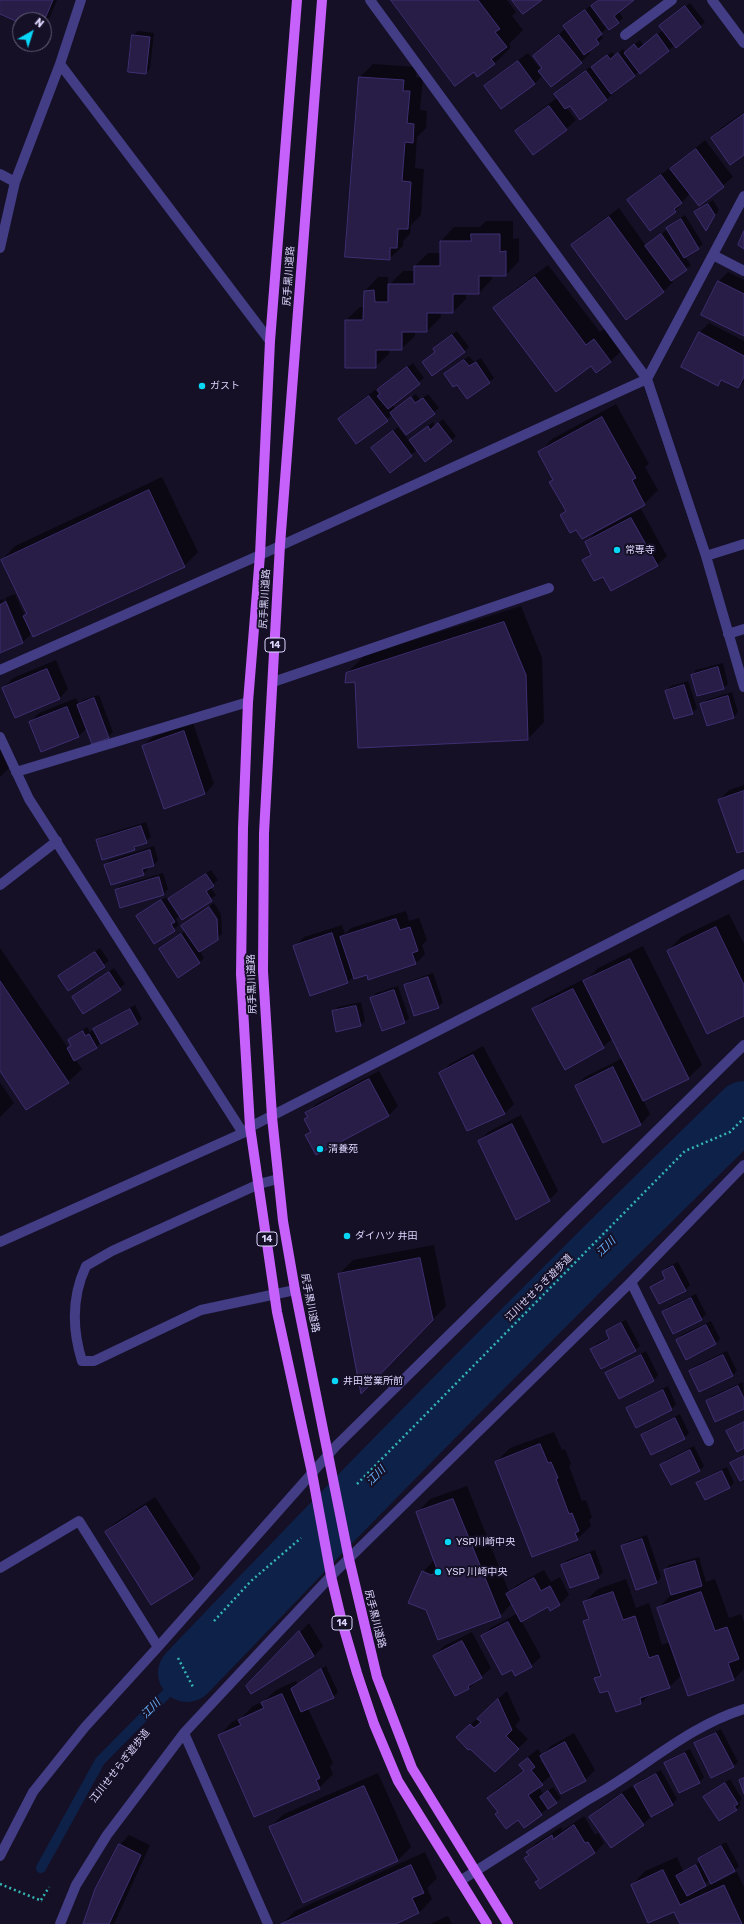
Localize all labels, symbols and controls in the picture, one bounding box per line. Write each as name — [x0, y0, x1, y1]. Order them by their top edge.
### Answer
north arrow — [12, 12, 52, 52]
text: N — [32, 16, 46, 31]
street label: 尻手黒川道路 — [281, 246, 297, 306]
place label: ガスト — [210, 380, 240, 392]
marker: ガスト — [197, 381, 207, 391]
place label: 常専寺 — [625, 544, 655, 556]
marker: 常専寺 — [612, 545, 622, 555]
street label: 尻手黒川道路 — [257, 569, 273, 629]
road number: 14 — [265, 638, 285, 652]
street label: 尻手黒川道路 — [245, 954, 259, 1014]
place label: 清養苑 — [328, 1143, 358, 1155]
marker: 清養苑 — [315, 1144, 325, 1154]
place label: ダイハツ 井田 — [355, 1230, 417, 1242]
marker: ダイハツ 井田 — [342, 1231, 352, 1241]
road number: 14 — [257, 1232, 277, 1246]
water label: 江川 — [594, 1235, 618, 1259]
street label: 江川せせらぎ遊歩道 — [503, 1252, 575, 1324]
street label: 尻手黒川道路 — [298, 1272, 322, 1334]
place label: 井田営業所前 — [343, 1375, 403, 1387]
marker: 井田営業所前 — [330, 1376, 340, 1386]
water label: 江川 — [364, 1464, 388, 1488]
place label: YSP川崎中央 — [456, 1536, 515, 1548]
marker: YSP川崎中央 — [443, 1537, 453, 1547]
place label: YSP 川崎中央 — [446, 1566, 507, 1578]
marker: YSP 川崎中央 — [433, 1567, 443, 1577]
street label: 尻手黒川道路 — [362, 1588, 388, 1650]
road number: 14 — [332, 1616, 352, 1630]
water label: 江川 — [139, 1697, 163, 1721]
street label: 江川せせらぎ遊歩道 — [88, 1727, 152, 1805]

